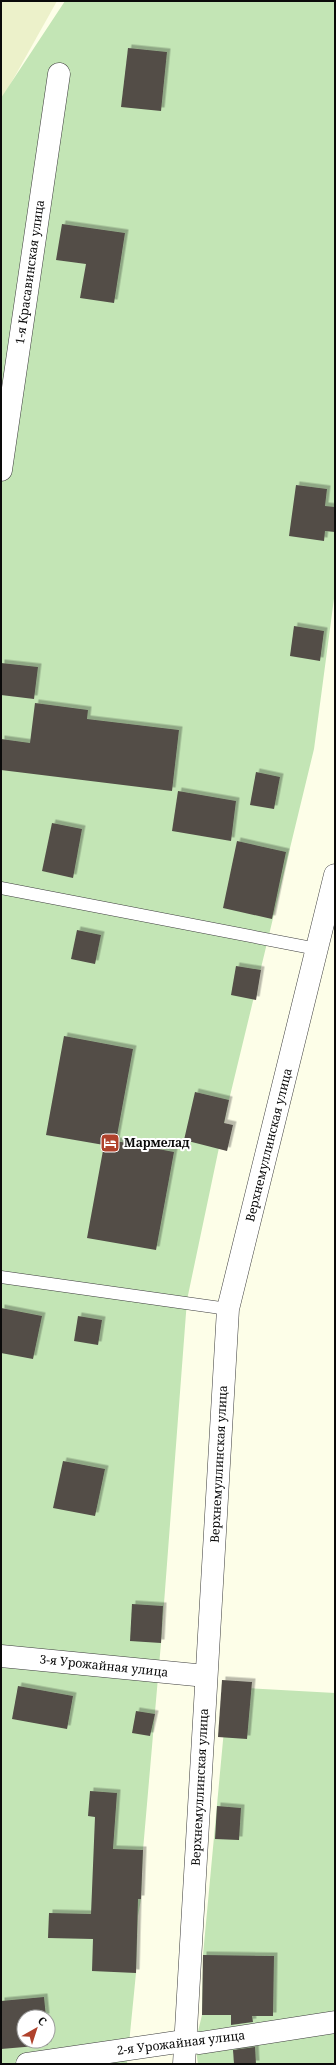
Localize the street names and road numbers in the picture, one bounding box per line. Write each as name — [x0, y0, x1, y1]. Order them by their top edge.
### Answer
street label: 1-я Красавинская улица — [11, 198, 48, 345]
street label: Верхнемуллинская улица — [241, 1066, 296, 1223]
street label: Верхнемуллинская улица — [206, 1385, 231, 1543]
street label: 3-я Урожайная улица — [39, 1650, 169, 1681]
street label: Верхнемуллинская улица — [187, 1708, 212, 1866]
street label: 2-я Урожайная улица — [116, 2026, 246, 2059]

